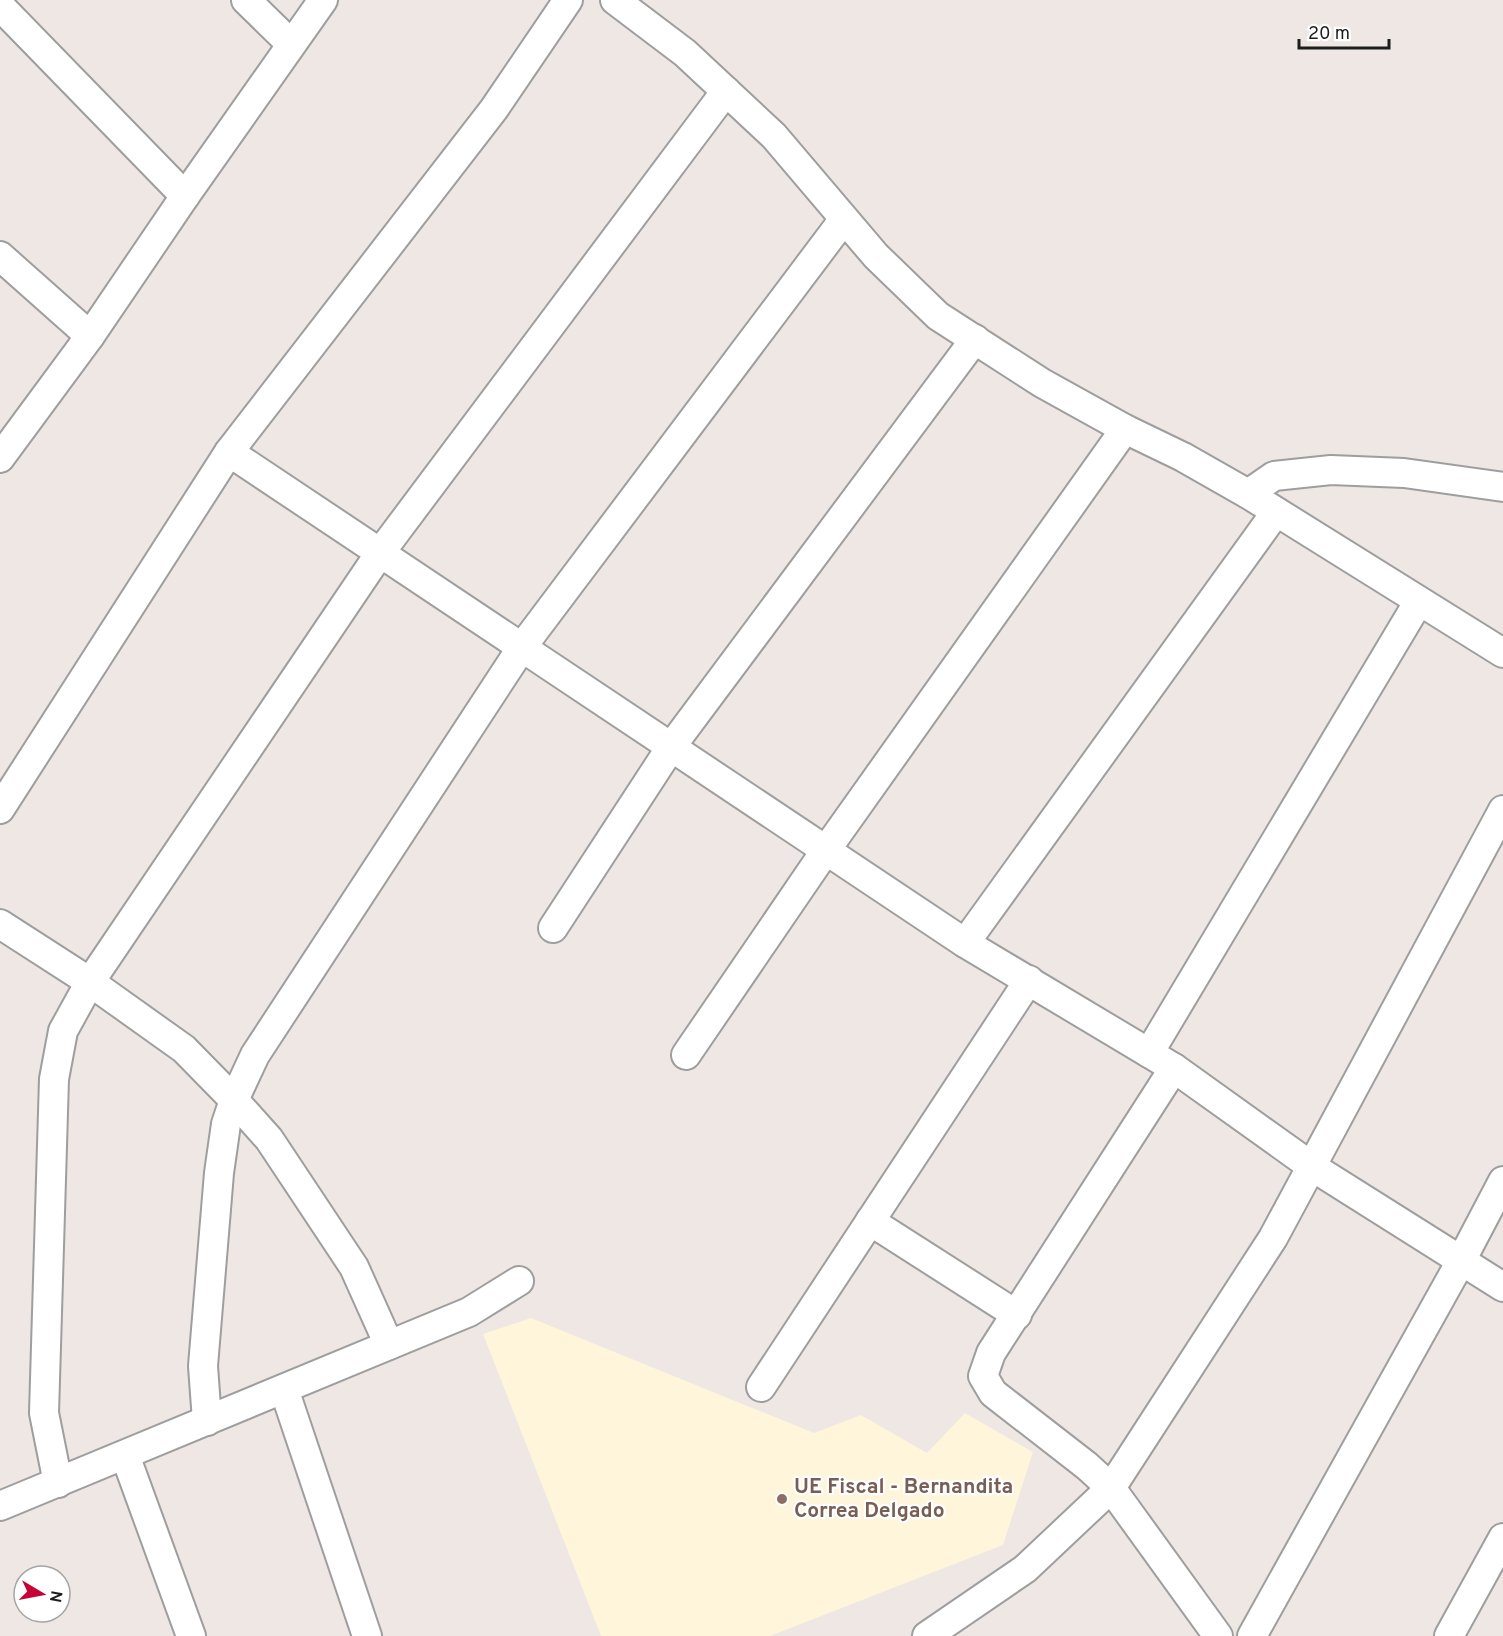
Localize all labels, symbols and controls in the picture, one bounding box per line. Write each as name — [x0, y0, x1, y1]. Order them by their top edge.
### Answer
scale bar — [1299, 12, 1389, 50]
text: 20 m — [1308, 23, 1350, 46]
place label: UE Fiscal - Bernandita Correa Delgado — [794, 1474, 1013, 1525]
marker: UE Fiscal - Bernandita Correa Delgado — [775, 1492, 789, 1506]
north arrow — [12, 1564, 72, 1624]
text: N — [44, 1589, 66, 1604]

